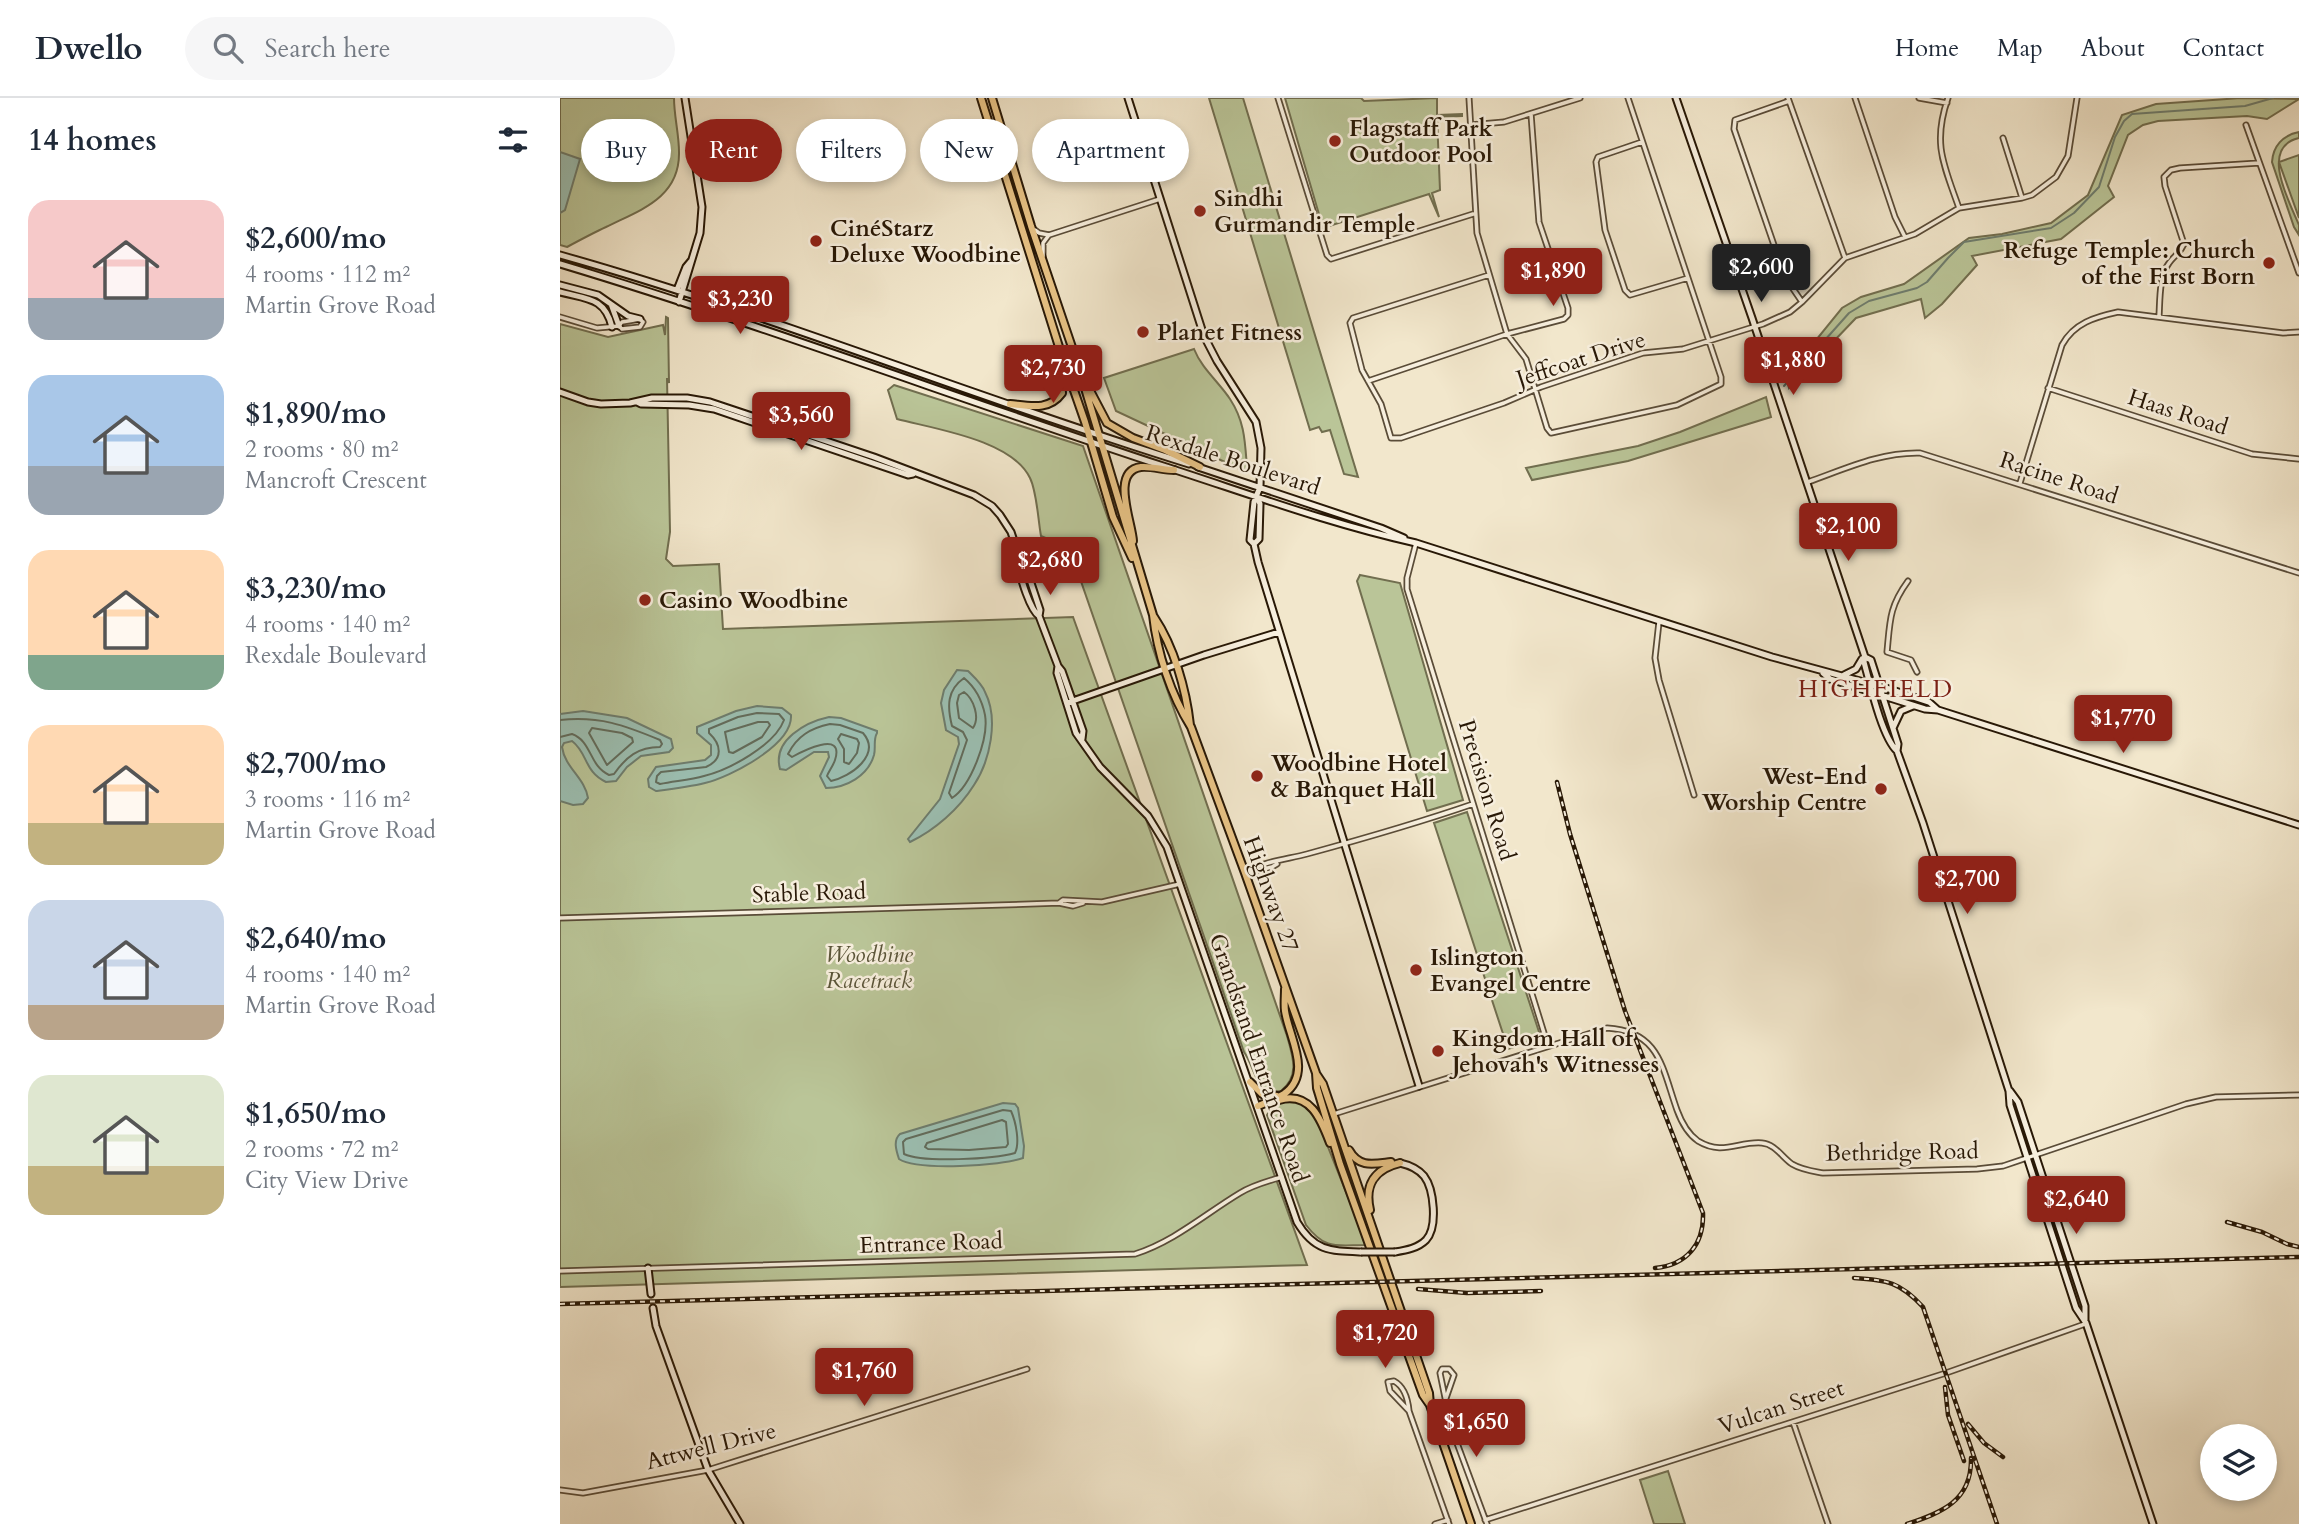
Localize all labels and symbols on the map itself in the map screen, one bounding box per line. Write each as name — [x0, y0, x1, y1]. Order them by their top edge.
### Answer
place label: Flagstaff Park Outdoor Pool — [1349, 113, 1494, 170]
marker: Flagstaff Park Outdoor Pool — [1327, 133, 1343, 149]
place label: Sindhi Gurmandir Temple — [1214, 183, 1416, 240]
marker: Sindhi Gurmandir Temple — [1192, 203, 1208, 219]
place label: CinéStarz Deluxe Woodbine — [830, 213, 1021, 270]
marker: CinéStarz Deluxe Woodbine — [808, 233, 824, 249]
place label: Refuge Temple: Church of the First Born — [2004, 235, 2255, 292]
pin: $2,600 — [1704, 244, 1818, 304]
pin: $1,890 — [1496, 248, 1610, 308]
marker: Refuge Temple: Church of the First Born — [2261, 255, 2277, 271]
pin: $3,230 — [683, 276, 797, 336]
place label: Planet Fitness — [1157, 317, 1302, 348]
marker: Planet Fitness — [1135, 324, 1151, 340]
street label: Jeffcoat Drive — [1510, 324, 1649, 395]
pin: $1,880 — [1736, 338, 1850, 397]
pin: $2,730 — [996, 345, 1110, 405]
street label: Haas Road — [2124, 381, 2233, 443]
pin: $3,560 — [744, 392, 858, 452]
street label: Rexdale Boulevard — [1142, 417, 1325, 503]
street label: Racine Road — [1996, 444, 2123, 512]
pin: $2,100 — [1791, 504, 1905, 563]
pin: $2,680 — [993, 538, 1107, 597]
place label: Casino Woodbine — [659, 585, 848, 616]
marker: Casino Woodbine — [637, 592, 653, 608]
district label: HIGHFIELD — [1798, 673, 1954, 706]
pin: $1,770 — [2066, 696, 2180, 755]
street label: Precision Road — [1451, 716, 1523, 865]
place label: Woodbine Hotel & Banquet Hall — [1270, 748, 1447, 805]
place label: West-End Worship Centre — [1701, 761, 1867, 818]
marker: Woodbine Hotel & Banquet Hall — [1249, 768, 1265, 784]
marker: West-End Worship Centre — [1873, 781, 1889, 797]
street label: Highway 27 — [1236, 832, 1306, 956]
pin: $2,700 — [1910, 856, 2024, 916]
street label: Stable Road — [751, 875, 867, 910]
street label: Grandstand Entrance Road — [1202, 929, 1317, 1188]
park label: Woodbine Racetrack — [825, 939, 913, 996]
place label: Islington Evangel Centre — [1430, 942, 1591, 999]
marker: Islington Evangel Centre — [1408, 962, 1424, 978]
place label: Kingdom Hall of Jehovah's Witnesses — [1449, 1023, 1659, 1080]
marker: Kingdom Hall of Jehovah's Witnesses — [1430, 1043, 1446, 1059]
street label: Bethridge Road — [1825, 1135, 1980, 1169]
pin: $2,640 — [2019, 1176, 2133, 1236]
street label: Entrance Road — [859, 1225, 1004, 1261]
pin: $1,720 — [1328, 1310, 1442, 1370]
pin: $1,760 — [807, 1348, 921, 1408]
street label: Vulcan Street — [1714, 1372, 1848, 1442]
pin: $1,650 — [1419, 1400, 1533, 1459]
street label: Attwell Drive — [643, 1415, 779, 1477]

